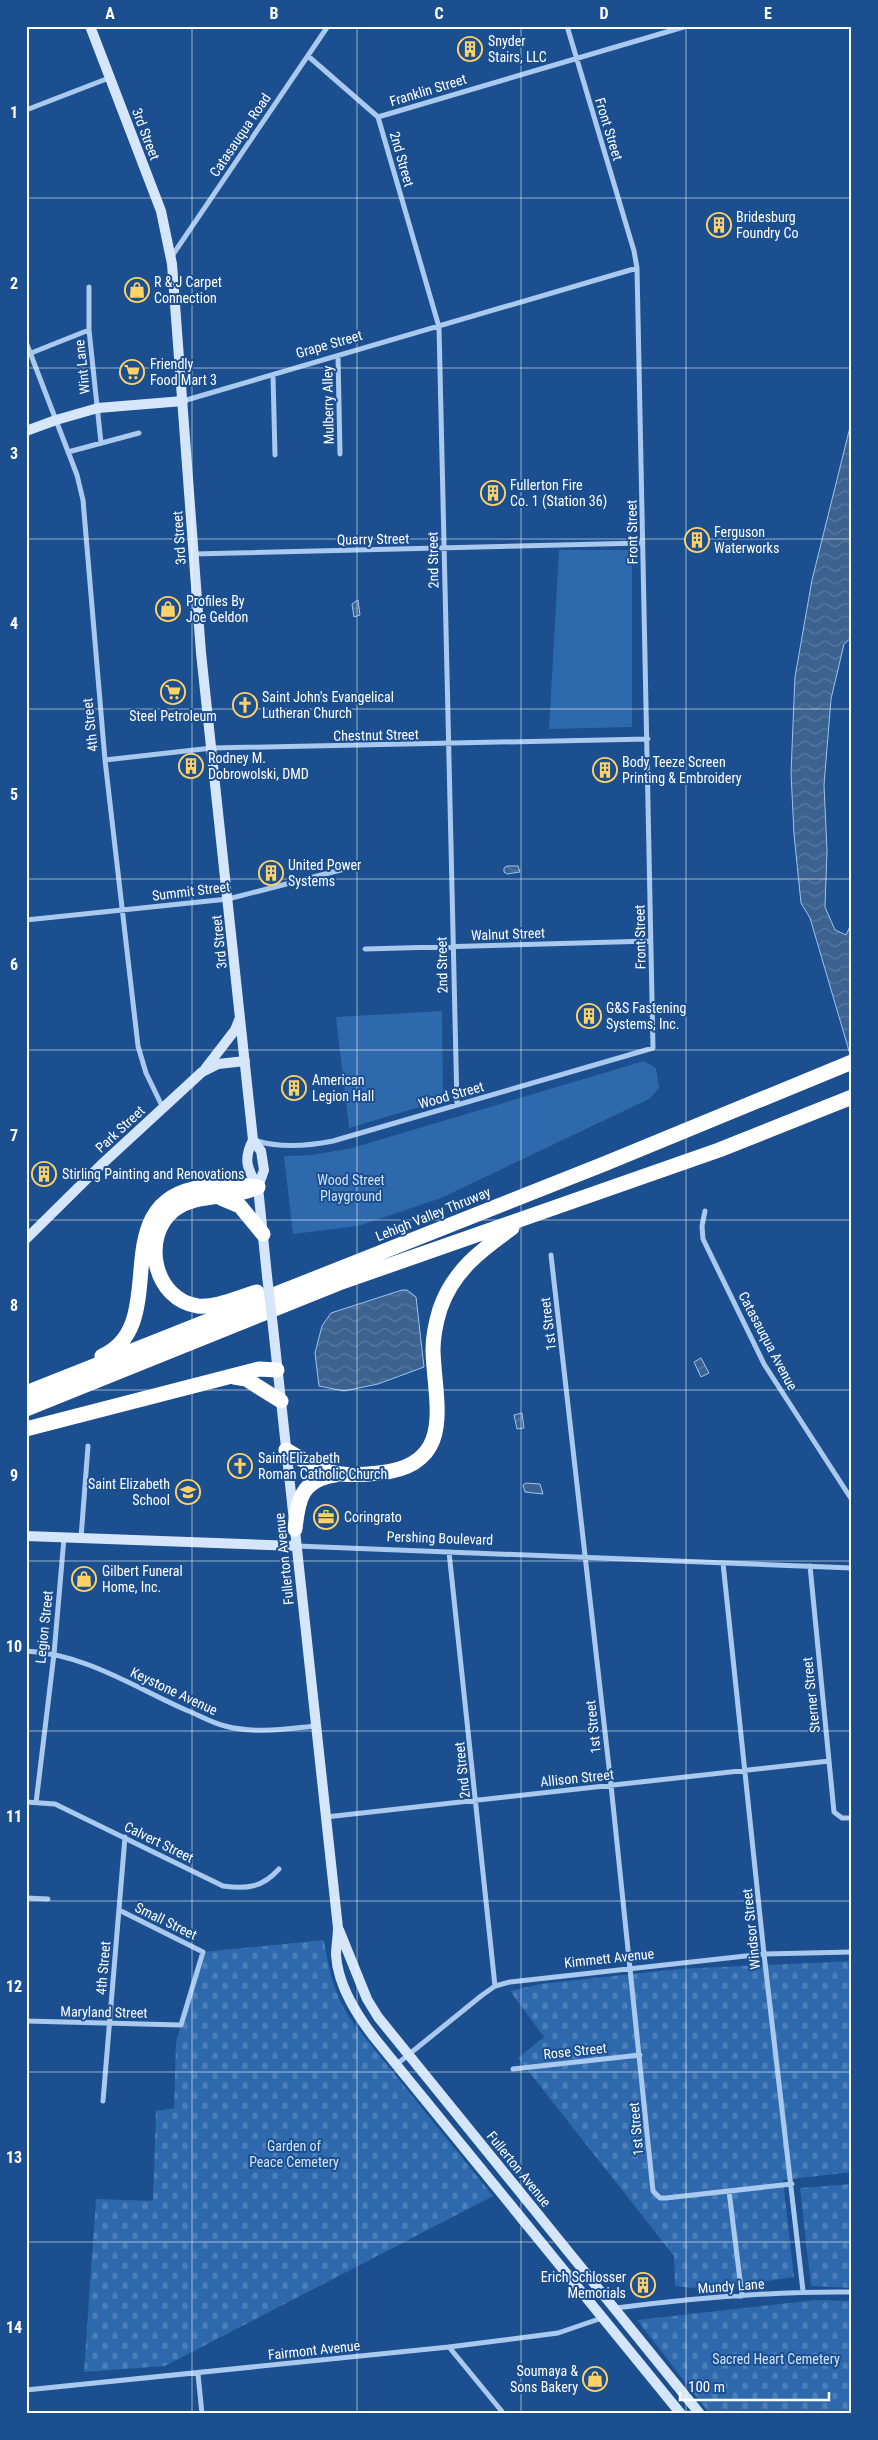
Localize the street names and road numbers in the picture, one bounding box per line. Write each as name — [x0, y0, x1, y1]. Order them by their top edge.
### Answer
street label: Franklin Street — [388, 71, 468, 109]
street label: Catasauqua Road — [206, 90, 274, 180]
street label: Front Street — [592, 96, 626, 162]
street label: 3rd Street — [129, 106, 163, 162]
street label: 2nd Street — [387, 130, 417, 188]
street label: Grape Street — [294, 327, 364, 361]
street label: Wint Lane — [71, 339, 93, 395]
street label: Mulberry Alley — [319, 365, 337, 444]
street label: Front Street — [623, 500, 641, 564]
street label: 3rd Street — [169, 510, 189, 566]
street label: Quarry Street — [337, 530, 409, 548]
street label: 2nd Street — [425, 532, 441, 588]
street label: 4th Street — [79, 697, 101, 753]
street label: Chestnut Street — [333, 726, 419, 744]
street label: Summit Street — [151, 878, 231, 904]
street label: Front Street — [631, 905, 649, 969]
street label: 3rd Street — [208, 914, 230, 970]
street label: Walnut Street — [471, 925, 545, 943]
street label: 2nd Street — [434, 937, 450, 993]
street label: Wood Street — [416, 1078, 486, 1112]
street label: Park Street — [92, 1102, 148, 1156]
street label: Lehigh Valley Thruway — [373, 1184, 493, 1244]
street label: Catasauqua Avenue — [735, 1289, 801, 1393]
street label: 1st Street — [537, 1296, 559, 1352]
street label: Fullerton Avenue — [271, 1512, 297, 1606]
street label: Pershing Boulevard — [386, 1528, 494, 1548]
street label: Legion Street — [32, 1590, 56, 1664]
street label: Sterner Street — [799, 1656, 823, 1734]
street label: Keystone Avenue — [128, 1664, 220, 1718]
street label: 1st Street — [582, 1700, 604, 1754]
street label: 2nd Street — [451, 1741, 473, 1799]
street label: Allison Street — [539, 1766, 615, 1790]
street label: Calvert Street — [122, 1818, 196, 1866]
street label: Windsor Street — [739, 1888, 763, 1970]
street label: Small Street — [132, 1899, 200, 1943]
street label: 4th Street — [93, 1940, 113, 1996]
street label: Kimmett Avenue — [563, 1945, 655, 1971]
street label: Maryland Street — [60, 2003, 148, 2021]
street label: Rose Street — [543, 2040, 607, 2062]
street label: 1st Street — [626, 2102, 646, 2156]
street label: Fullerton Avenue — [484, 2128, 555, 2210]
street label: Mundy Lane — [697, 2276, 765, 2296]
street label: Fairmont Avenue — [267, 2337, 361, 2363]

